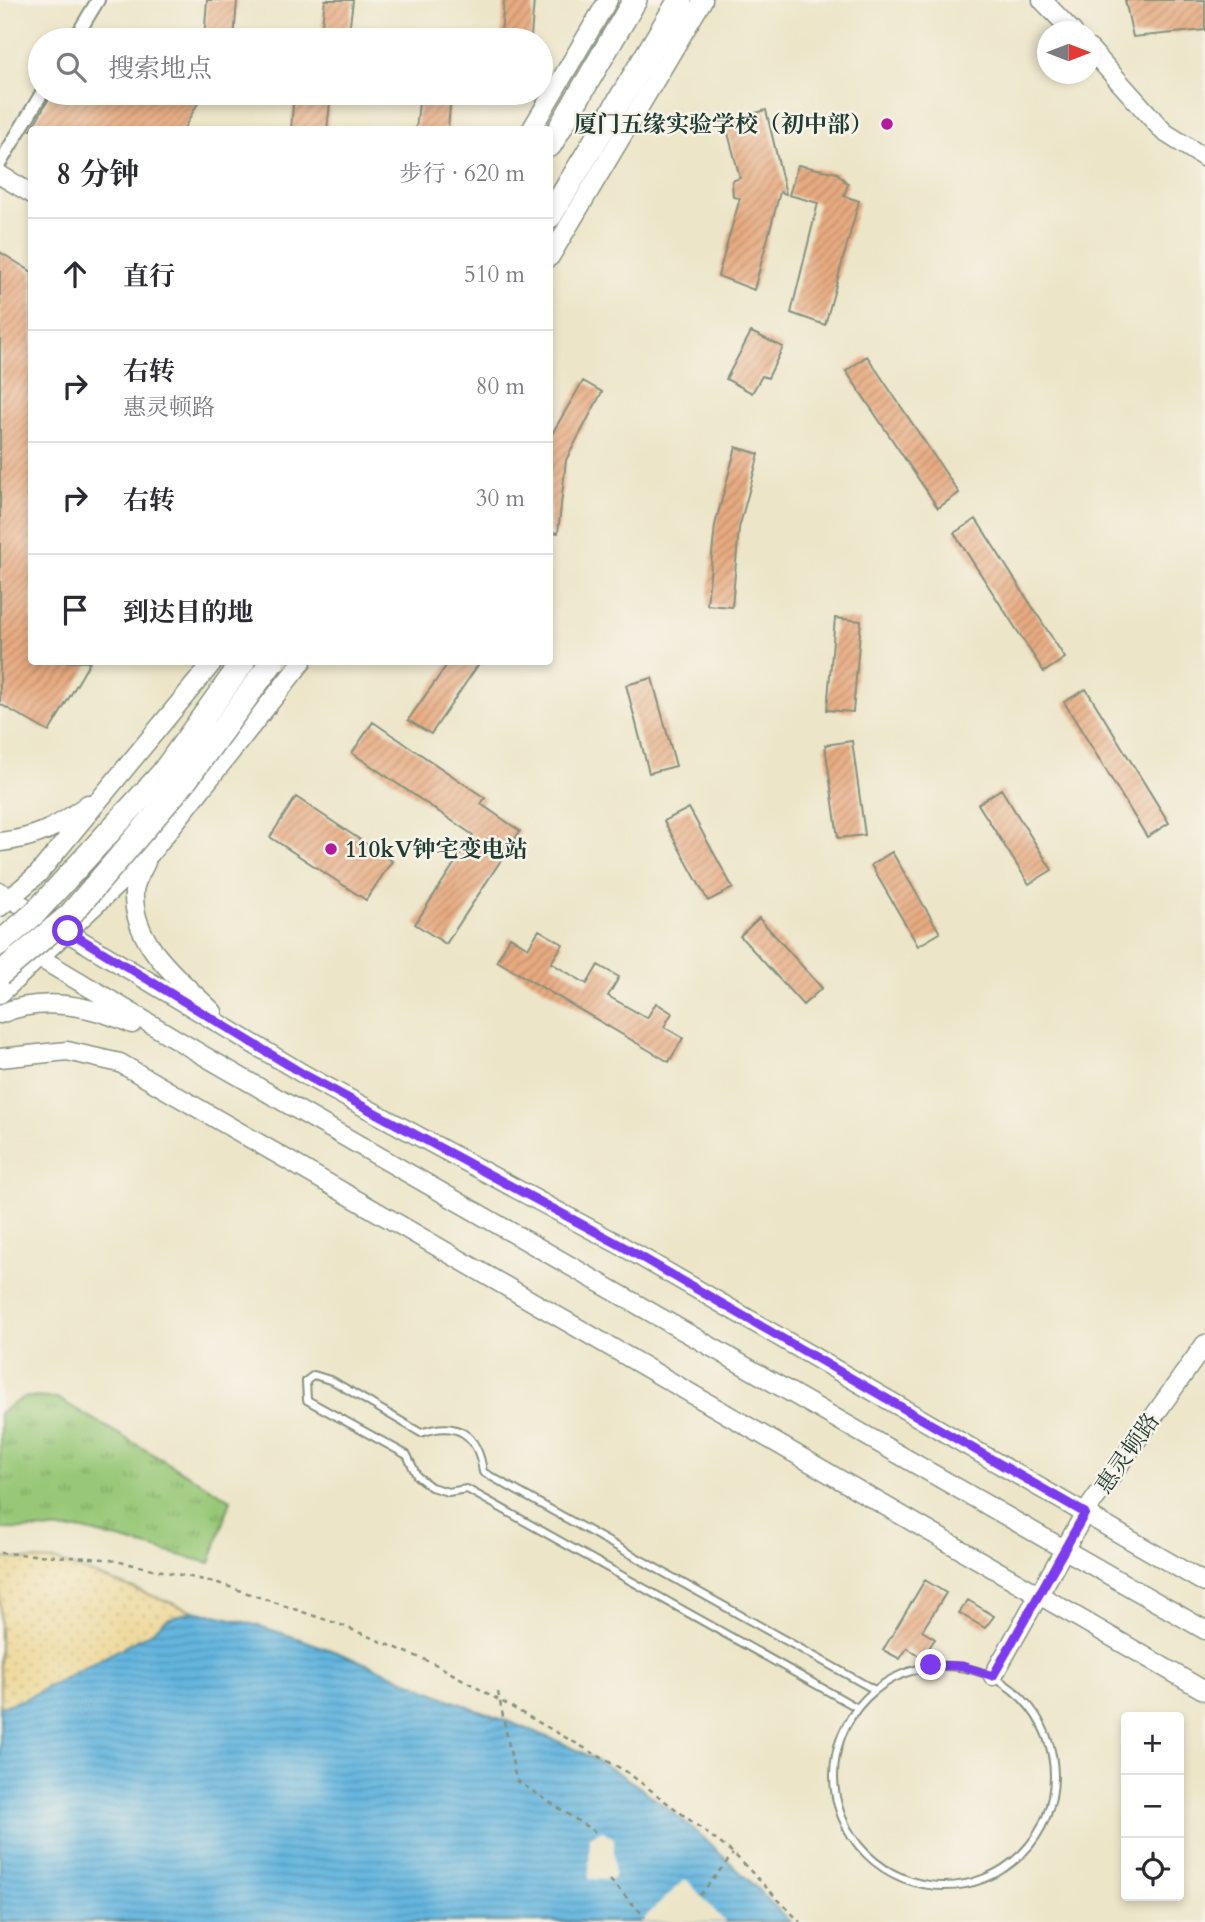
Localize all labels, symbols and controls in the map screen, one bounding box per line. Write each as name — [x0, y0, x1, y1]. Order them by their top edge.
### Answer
north arrow — [1037, 21, 1100, 84]
search box — [28, 28, 553, 105]
icon: search — [52, 48, 90, 86]
text: 搜索地点 — [108, 51, 212, 86]
place label: 厦门五缘实验学校（初中部） — [574, 109, 873, 140]
marker: 厦门五缘实验学校（初中部） — [879, 116, 895, 132]
text: 8 分钟 — [56, 154, 139, 195]
text: 步行 · 620 m — [400, 158, 525, 189]
icon: ahead — [56, 255, 94, 293]
text: 直行 — [123, 259, 175, 294]
text: 510 m — [464, 259, 525, 290]
text: 右转 — [123, 354, 175, 389]
icon: right — [56, 367, 94, 405]
text: 80 m — [476, 371, 525, 402]
text: 惠灵顿路 — [123, 392, 215, 423]
icon: right — [56, 479, 94, 517]
text: 右转 — [123, 483, 175, 518]
text: 30 m — [476, 483, 525, 514]
icon: arrive — [56, 591, 94, 629]
text: 到达目的地 — [123, 595, 253, 630]
place label: 110kV钟宅变电站 — [345, 834, 528, 865]
marker: 110kV钟宅变电站 — [323, 841, 339, 857]
route start — [52, 915, 83, 946]
street label: 惠灵顿路 — [1088, 1407, 1166, 1500]
route end — [915, 1649, 946, 1680]
map controls — [1121, 1712, 1184, 1901]
button: + — [1121, 1712, 1184, 1775]
button: − — [1121, 1775, 1184, 1838]
button: locate — [1121, 1838, 1184, 1901]

